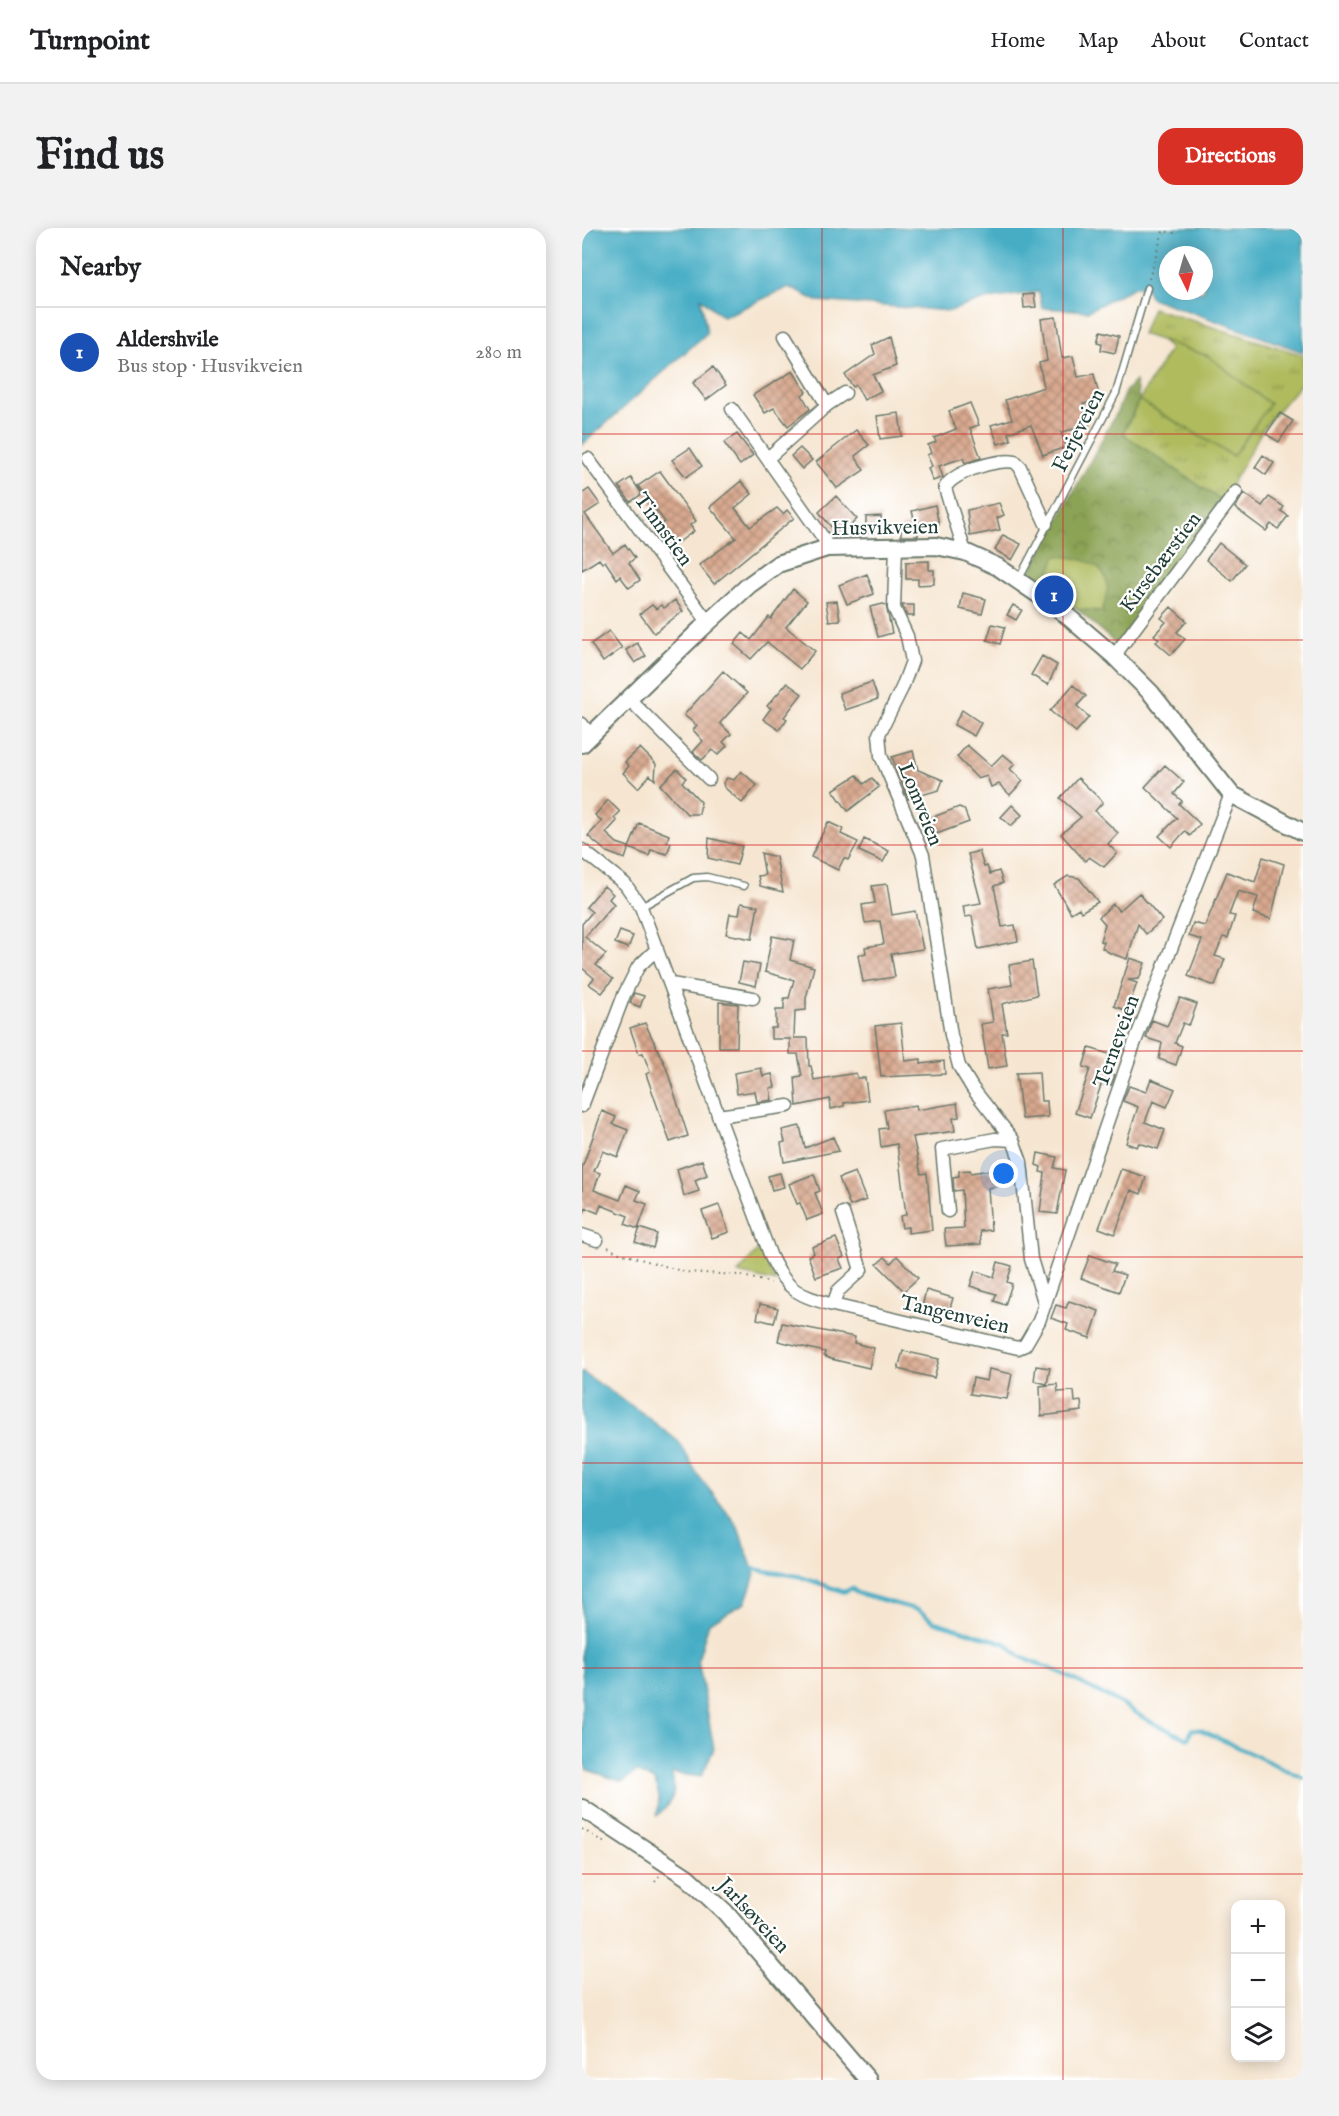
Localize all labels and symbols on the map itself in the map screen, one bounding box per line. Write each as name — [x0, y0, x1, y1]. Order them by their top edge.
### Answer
north arrow — [1159, 246, 1213, 300]
street label: Ferjeveien — [1047, 384, 1112, 477]
street label: Tinnstien — [627, 488, 698, 572]
street label: Kirsebærstien — [1115, 507, 1208, 619]
street label: Husvikveien — [831, 514, 939, 543]
pin: 1 — [1034, 572, 1074, 617]
street label: Lomveien — [891, 759, 949, 850]
street label: Terneveien — [1088, 991, 1147, 1092]
your location — [989, 1159, 1018, 1188]
street label: Tangenveien — [897, 1290, 1012, 1341]
street label: Jarlsøveien — [710, 1871, 795, 1960]

